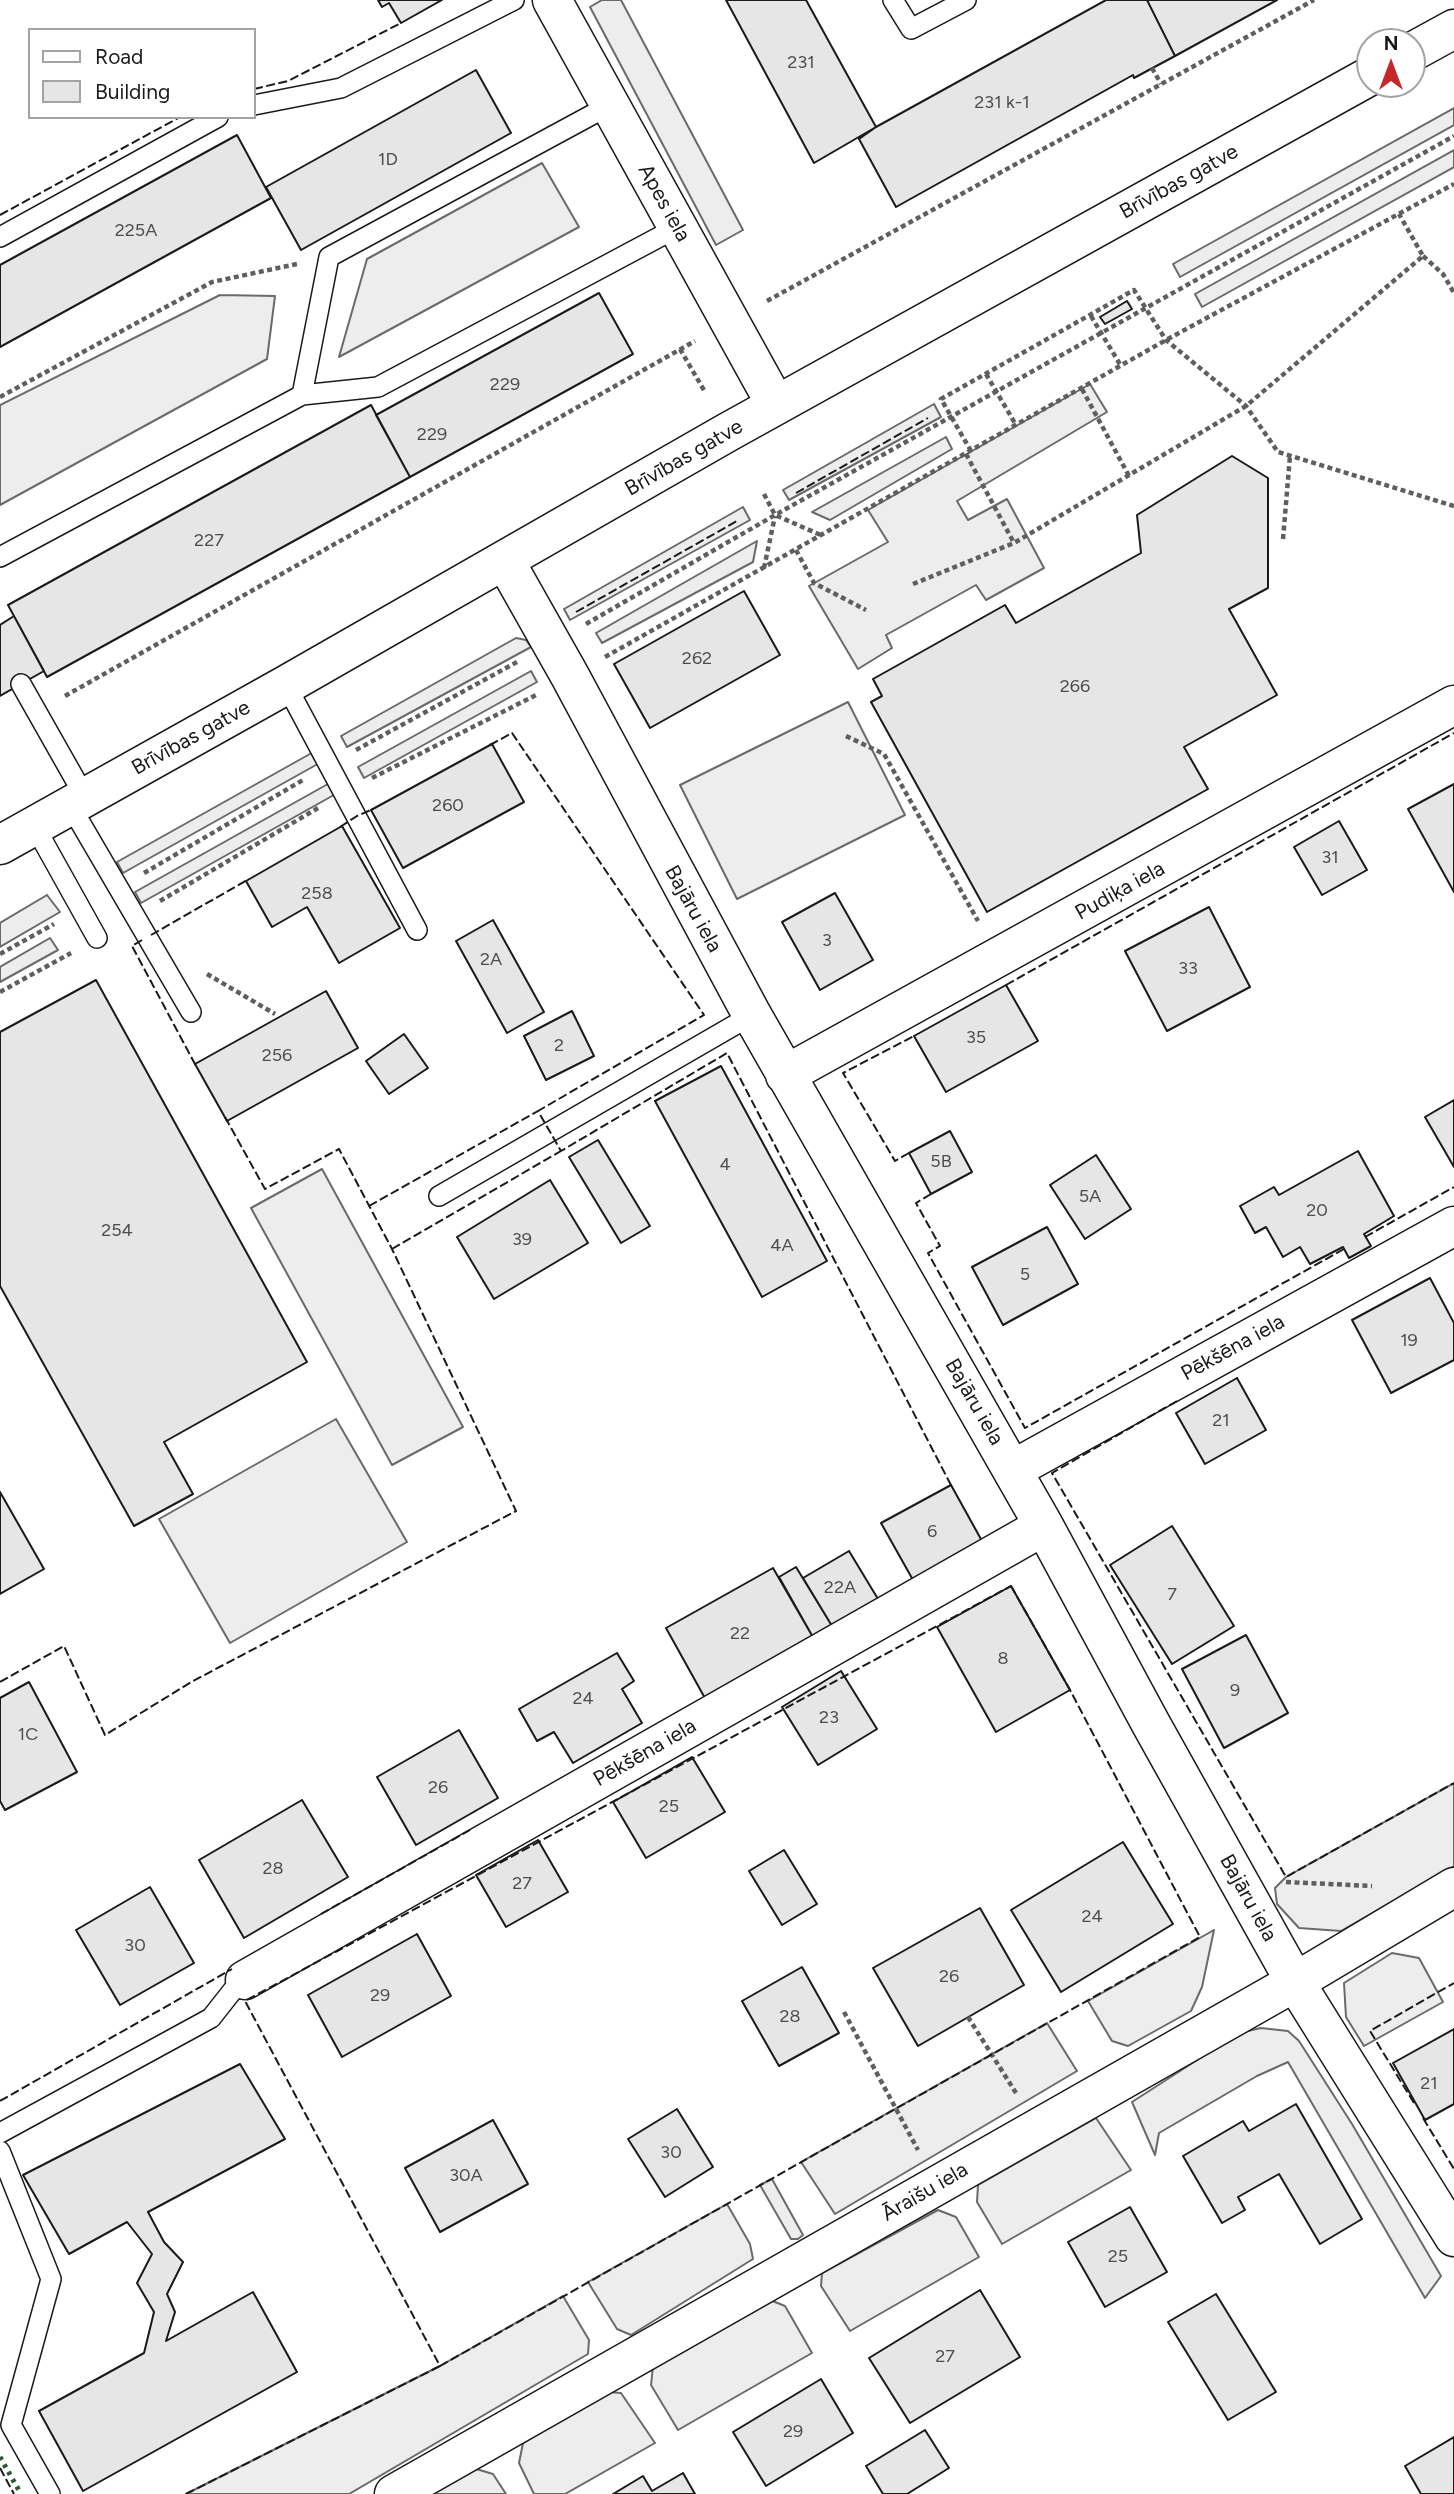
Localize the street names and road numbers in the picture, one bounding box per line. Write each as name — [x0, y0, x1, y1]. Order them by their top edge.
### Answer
street label: Brīvības gatve — [1115, 139, 1243, 225]
street label: Apes iela — [632, 160, 696, 246]
street label: Brīvības gatve — [621, 414, 747, 502]
street label: Brīvības gatve — [127, 695, 255, 781]
street label: Pudiķa iela — [1071, 856, 1169, 926]
street label: Bajāru iela — [659, 861, 727, 957]
street label: Pēkšēna iela — [1177, 1309, 1289, 1387]
street label: Bajāru iela — [939, 1354, 1009, 1450]
street label: Pēkšēna iela — [589, 1714, 701, 1792]
street label: Bajāru iela — [1214, 1850, 1282, 1946]
street label: Āraišu iela — [877, 2157, 973, 2227]

